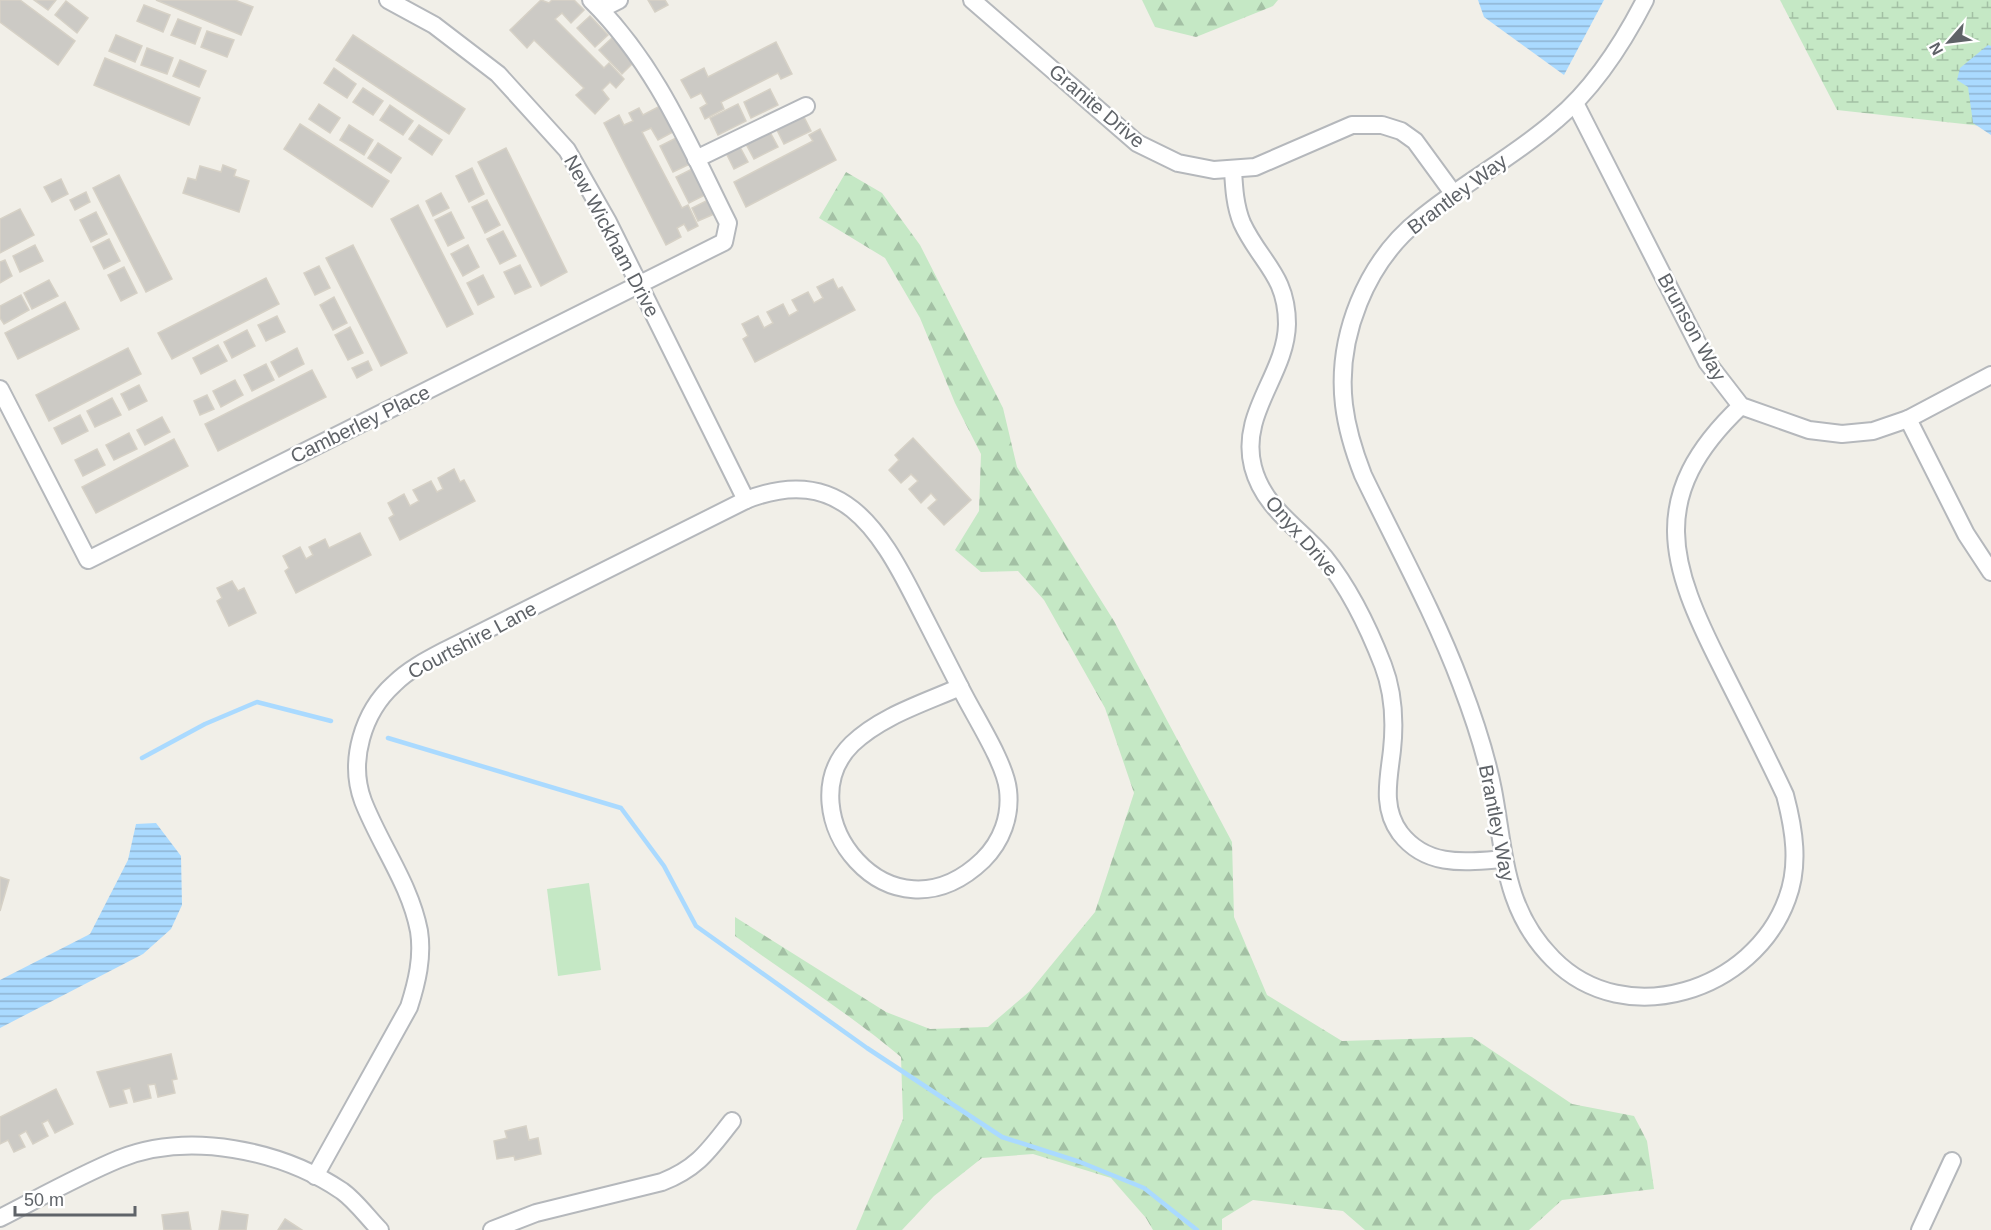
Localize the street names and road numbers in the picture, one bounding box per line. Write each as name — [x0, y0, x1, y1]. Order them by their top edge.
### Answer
street label: Granite Drive — [1045, 60, 1149, 152]
street label: Brantley Way — [1403, 150, 1511, 238]
street label: New Wickham Drive — [560, 151, 664, 321]
street label: Brunson Way — [1653, 269, 1731, 385]
street label: Camberley Place — [287, 381, 433, 467]
street label: Onyx Drive — [1261, 491, 1343, 581]
street label: Courtshire Lane — [404, 597, 540, 683]
street label: Brantley Way — [1475, 763, 1519, 883]

